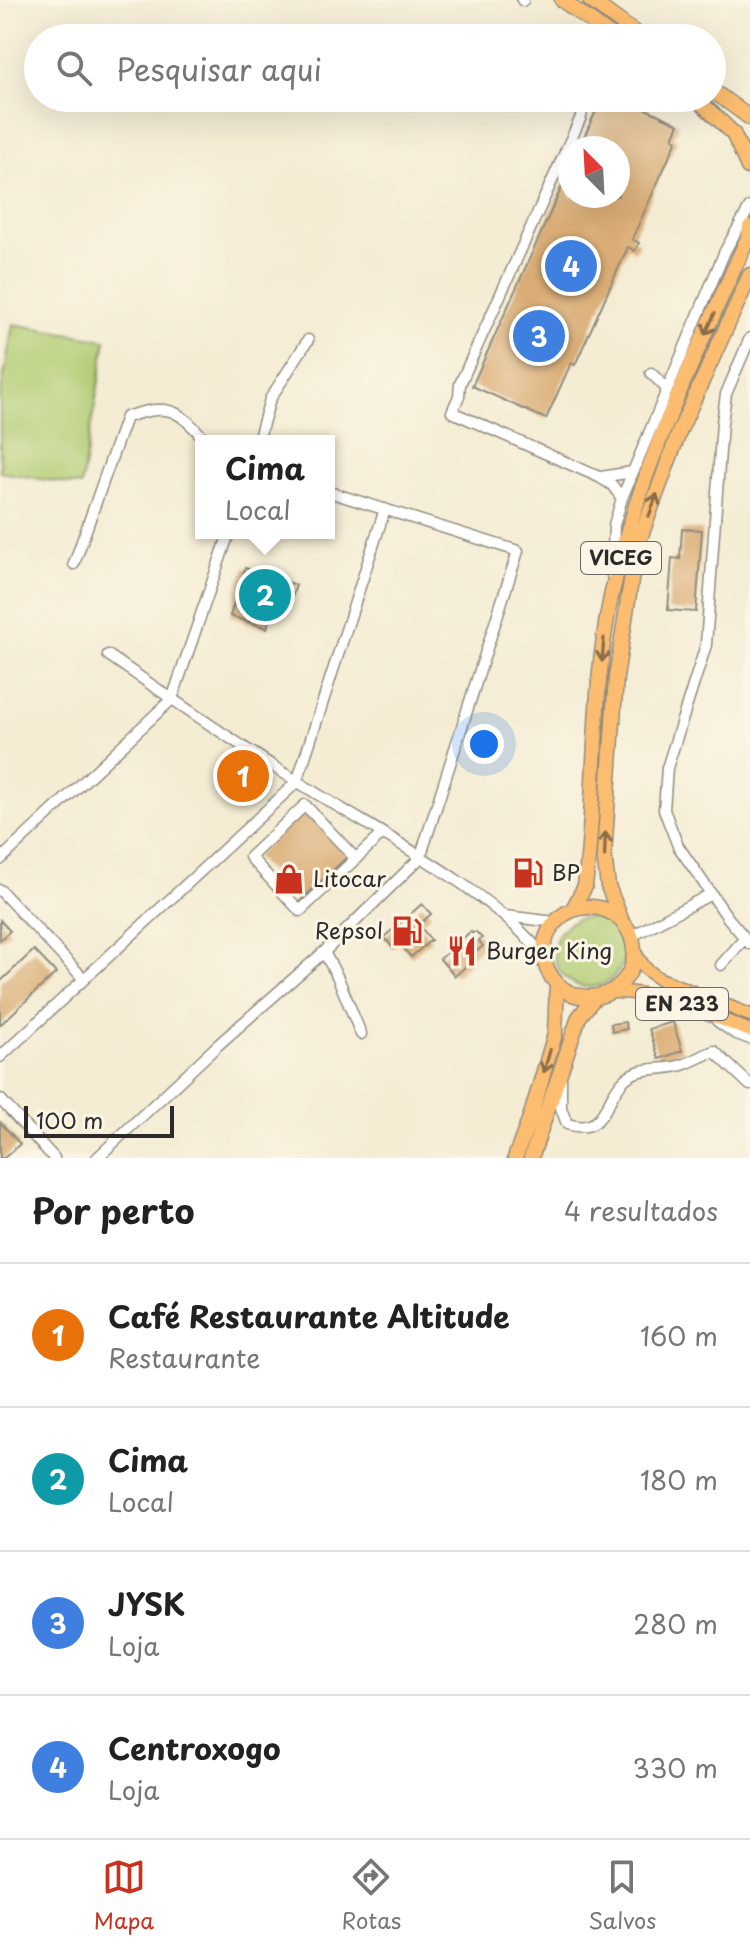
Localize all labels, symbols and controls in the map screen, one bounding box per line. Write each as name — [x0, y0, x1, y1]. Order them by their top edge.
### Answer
search box — [24, 24, 726, 112]
icon: search — [52, 46, 96, 90]
text: Pesquisar aqui — [116, 46, 322, 91]
north arrow — [558, 136, 630, 208]
pin: 4 — [545, 236, 597, 296]
pin: 3 — [513, 306, 565, 366]
one-way arrow — [701, 312, 716, 336]
popup — [195, 435, 335, 539]
text: Cima — [225, 445, 305, 490]
text: Local — [225, 490, 291, 529]
one-way arrow — [646, 493, 661, 518]
road number: VICEG — [581, 542, 661, 574]
pin: 2 — [239, 565, 291, 625]
one-way arrow — [595, 636, 610, 663]
your location — [464, 724, 504, 764]
pin: 1 — [217, 746, 269, 806]
one-way arrow — [597, 831, 612, 858]
place label: BP — [552, 855, 580, 888]
fuel station icon: BP — [511, 856, 545, 890]
place label: Litocar — [313, 861, 386, 894]
shop icon: Litocar — [272, 862, 306, 896]
place label: Repsol — [315, 913, 383, 946]
fuel station icon: Repsol — [390, 914, 424, 948]
place label: Burger King — [486, 933, 612, 966]
restaurant icon: Burger King — [445, 934, 479, 968]
road number: EN 233 — [636, 988, 728, 1020]
one-way arrow — [539, 1047, 554, 1073]
scale bar — [24, 1102, 174, 1138]
text: 100 m — [36, 1103, 103, 1136]
text: Por perto — [32, 1184, 194, 1236]
text: 4 resultados — [564, 1191, 718, 1230]
text: Café Restaurante Altitude — [108, 1293, 510, 1338]
text: 1 — [52, 1316, 64, 1355]
text: 160 m — [640, 1316, 718, 1355]
text: Restaurante — [108, 1338, 260, 1377]
text: Cima — [108, 1437, 188, 1482]
text: 2 — [49, 1460, 67, 1499]
text: 180 m — [640, 1460, 718, 1499]
text: Local — [108, 1482, 174, 1521]
text: JYSK — [108, 1581, 185, 1626]
text: 3 — [49, 1604, 67, 1643]
text: 280 m — [633, 1604, 718, 1643]
text: Loja — [108, 1626, 159, 1665]
text: Centroxogo — [108, 1725, 281, 1770]
text: 4 — [49, 1748, 67, 1787]
text: 330 m — [633, 1748, 718, 1787]
text: Loja — [108, 1770, 159, 1809]
tab: Mapa — [94, 1855, 154, 1936]
tab: Rotas — [342, 1855, 401, 1936]
tab: Salvos — [589, 1855, 656, 1936]

